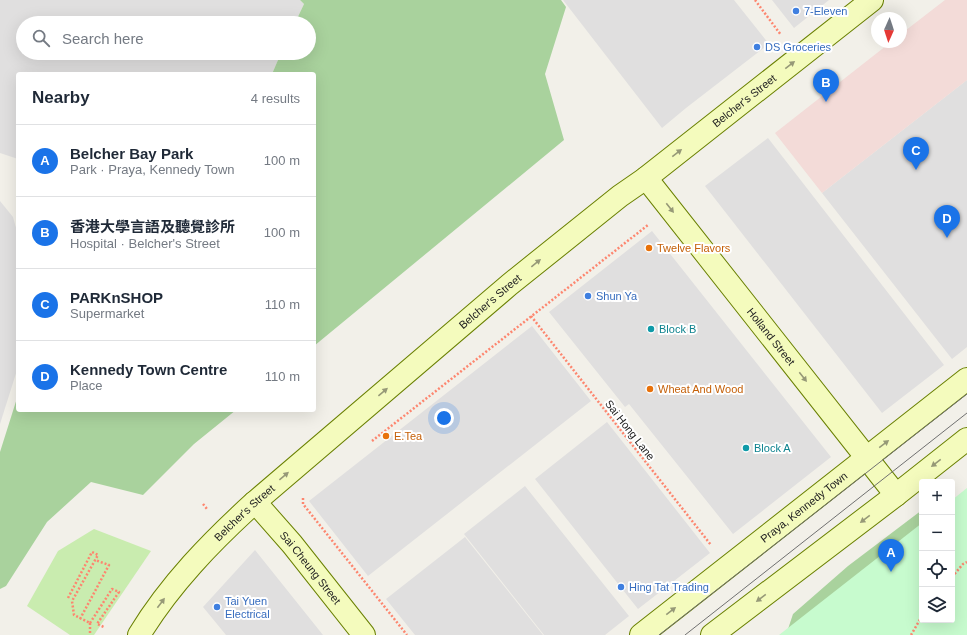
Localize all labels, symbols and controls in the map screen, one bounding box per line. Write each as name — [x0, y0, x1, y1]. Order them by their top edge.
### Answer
place label: 7-Eleven — [804, 5, 847, 17]
marker: 7-Eleven — [791, 6, 801, 16]
north arrow — [871, 12, 907, 48]
search box — [16, 16, 316, 60]
icon: search — [30, 27, 52, 49]
text: Search here — [62, 30, 144, 47]
place label: DS Groceries — [765, 41, 832, 53]
marker: DS Groceries — [752, 42, 762, 52]
one-way arrow — [785, 60, 796, 69]
pin: B — [813, 69, 839, 102]
street label: Belcher's Street — [710, 72, 778, 129]
text: Nearby — [32, 88, 90, 107]
text: 4 results — [251, 91, 300, 106]
pin: C — [903, 137, 929, 170]
text: Belcher Bay Park — [70, 145, 193, 162]
one-way arrow — [671, 149, 682, 158]
text: A — [40, 153, 50, 168]
text: 100 m — [264, 153, 300, 168]
text: Park · Praya, Kennedy Town — [70, 162, 235, 177]
one-way arrow — [666, 203, 675, 214]
pin: D — [934, 205, 960, 238]
text: 香港大學言語及聽覺診所 — [70, 218, 235, 235]
text: B — [40, 225, 50, 240]
text: 100 m — [264, 225, 300, 240]
text: Hospital · Belcher's Street — [70, 236, 220, 251]
place label: Twelve Flavors — [657, 242, 731, 254]
marker: Twelve Flavors — [644, 243, 654, 253]
one-way arrow — [530, 259, 541, 267]
street label: Belcher's Street — [457, 272, 523, 331]
text: PARKnSHOP — [70, 289, 163, 306]
place label: Shun Ya — [596, 290, 638, 302]
marker: Shun Ya — [583, 291, 593, 301]
text: C — [40, 297, 50, 312]
text: 110 m — [265, 297, 300, 312]
street label: Holland Street — [745, 305, 797, 368]
text: Supermarket — [70, 306, 144, 321]
place label: Block B — [659, 323, 696, 335]
marker: Block B — [646, 324, 656, 334]
text: Kennedy Town Centre — [70, 361, 227, 378]
text: D — [40, 369, 50, 384]
text: 110 m — [265, 369, 300, 384]
one-way arrow — [798, 371, 807, 382]
text: Place — [70, 378, 103, 393]
place label: Wheat And Wood — [658, 383, 743, 395]
marker: Wheat And Wood — [645, 384, 655, 394]
one-way arrow — [378, 388, 388, 397]
street label: Sai Hong Lane — [603, 398, 657, 462]
your location — [434, 408, 454, 428]
place label: E.Tea — [394, 430, 423, 442]
marker: E.Tea — [381, 431, 391, 441]
one-way arrow — [878, 440, 889, 448]
place label: Block A — [754, 442, 791, 454]
marker: Block A — [741, 443, 751, 453]
one-way arrow — [931, 459, 942, 468]
street label: Praya, Kennedy Town — [758, 469, 850, 545]
one-way arrow — [279, 472, 290, 481]
map controls — [919, 479, 955, 623]
button: + — [919, 479, 955, 515]
street label: Belcher's Street — [212, 482, 277, 543]
one-way arrow — [859, 515, 870, 523]
button: − — [919, 515, 955, 551]
street label: Sai Cheung Street — [278, 529, 343, 607]
pin: A — [878, 539, 904, 572]
button: locate — [919, 551, 955, 587]
place label: Hing Tat Trading — [629, 581, 709, 593]
marker: Hing Tat Trading — [616, 582, 626, 592]
button: layers — [919, 587, 955, 623]
one-way arrow — [756, 593, 767, 602]
place label: Tai Yuen Electrical — [225, 595, 270, 620]
one-way arrow — [156, 597, 165, 608]
marker: Tai Yuen Electrical — [212, 602, 222, 612]
one-way arrow — [666, 607, 677, 615]

